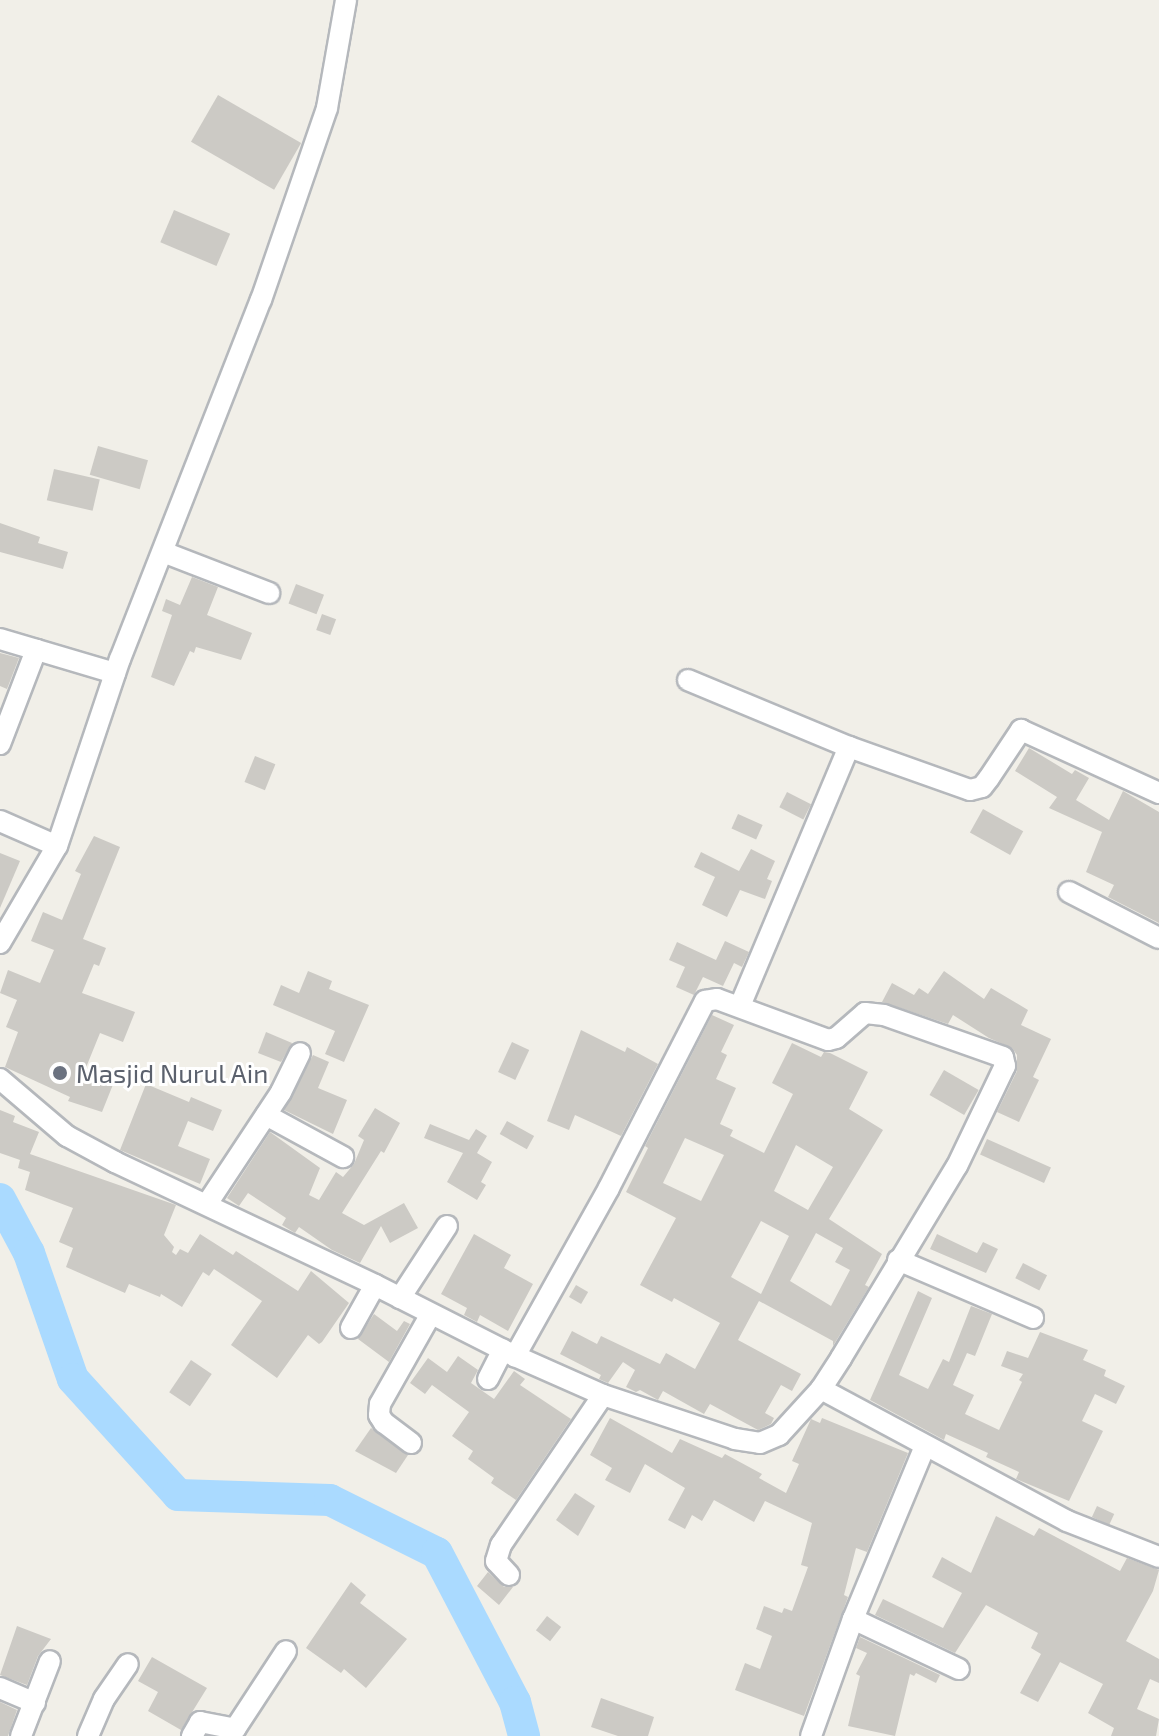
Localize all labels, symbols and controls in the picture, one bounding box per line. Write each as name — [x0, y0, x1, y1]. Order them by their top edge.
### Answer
place label: Masjid Nurul Ain — [76, 1057, 270, 1089]
marker: Masjid Nurul Ain — [51, 1064, 69, 1082]

